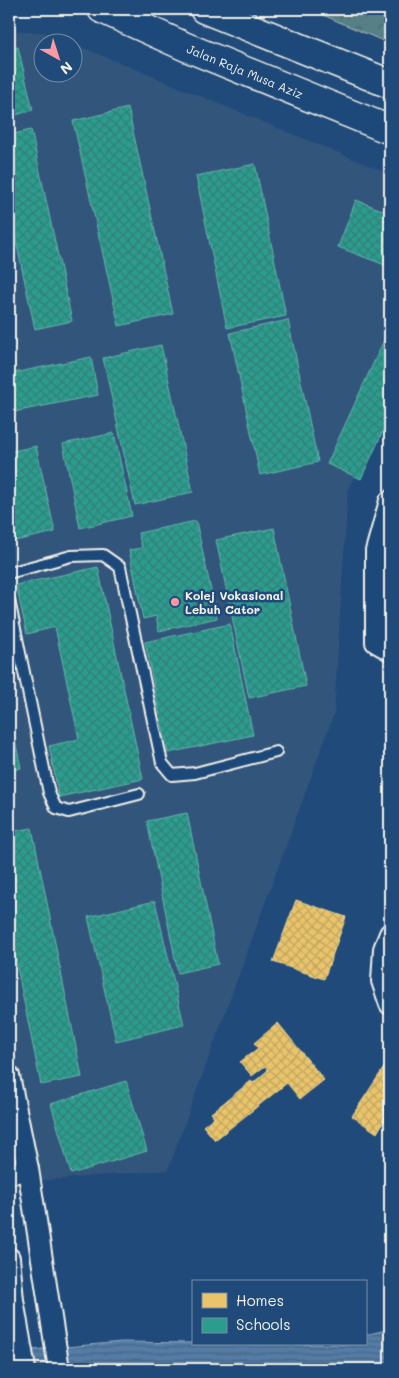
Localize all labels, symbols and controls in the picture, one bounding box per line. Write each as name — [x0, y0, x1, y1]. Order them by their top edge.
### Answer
north arrow — [32, 32, 82, 82]
street label: Jalan Raja Musa Aziz — [184, 40, 306, 102]
text: N — [56, 58, 77, 79]
place label: Kolej Vokasional Lebuh Cator — [185, 587, 283, 617]
marker: Kolej Vokasional Lebuh Cator — [169, 596, 181, 608]
legend — [192, 1280, 366, 1346]
text: Homes — [236, 1290, 284, 1310]
text: Schools — [236, 1314, 291, 1334]

